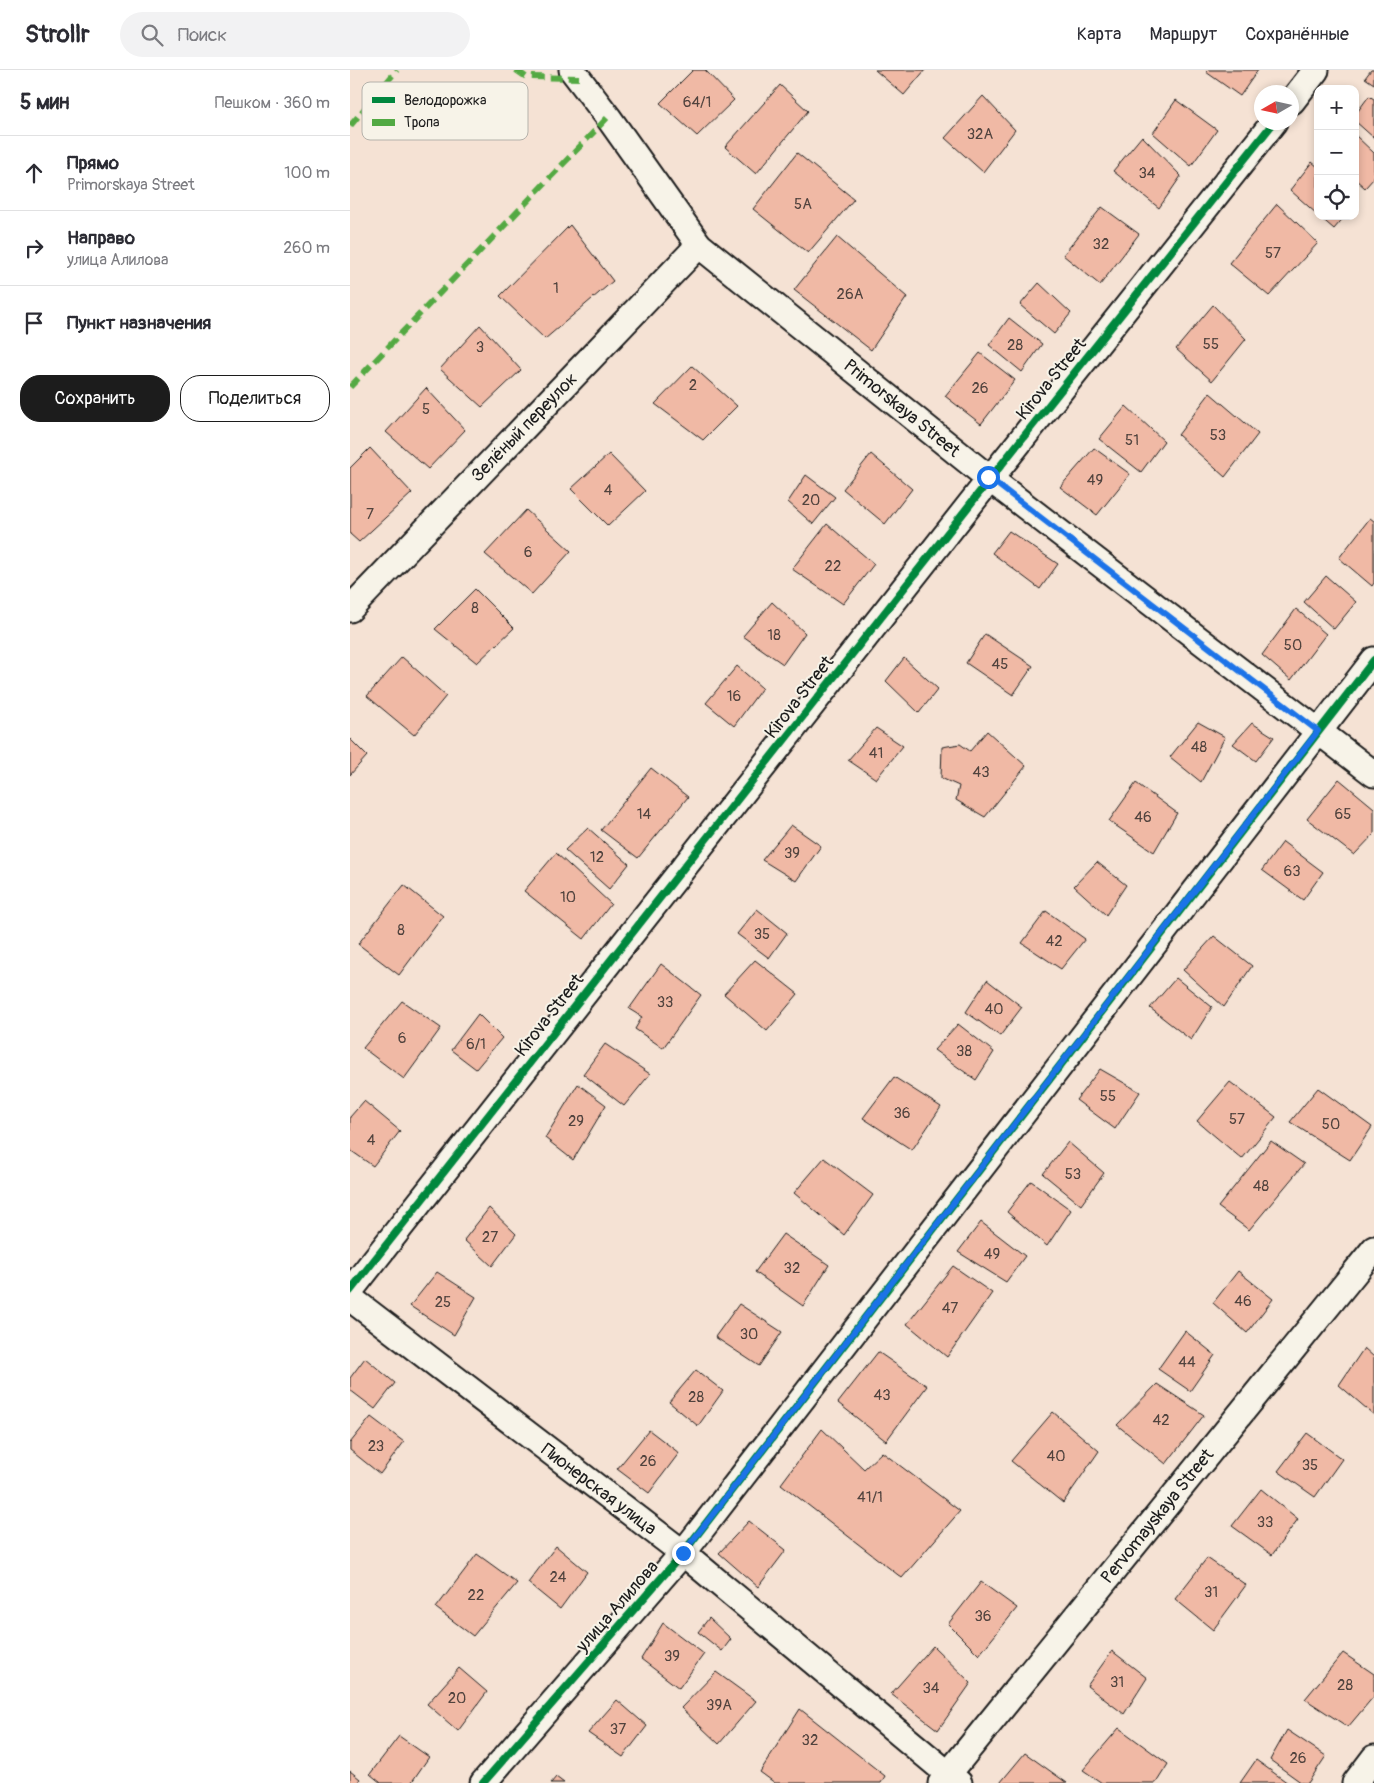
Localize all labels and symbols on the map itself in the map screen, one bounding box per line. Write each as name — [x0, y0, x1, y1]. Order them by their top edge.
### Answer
legend — [362, 82, 528, 140]
north arrow — [1254, 85, 1299, 130]
text: Велодорожка — [404, 92, 486, 109]
house number: 64/1 — [683, 93, 711, 112]
text: Тропа — [404, 114, 440, 131]
house number: 32А — [967, 125, 994, 144]
house number: 34 — [1138, 164, 1156, 183]
house number: 5А — [794, 195, 812, 214]
house number: 32 — [1093, 235, 1109, 254]
house number: 57 — [1265, 244, 1281, 263]
house number: 1 — [553, 279, 559, 298]
house number: 26А — [837, 285, 864, 304]
street label: Kirova Street — [1011, 333, 1092, 425]
house number: 55 — [1203, 335, 1219, 354]
house number: 28 — [1007, 336, 1023, 355]
house number: 3 — [476, 338, 484, 357]
street label: Primorskaya Street — [839, 354, 965, 463]
street label: Зелёный переулок — [466, 368, 582, 487]
house number: 2 — [689, 376, 697, 395]
house number: 26 — [971, 379, 989, 398]
house number: 5 — [422, 400, 430, 419]
house number: 53 — [1210, 426, 1226, 445]
house number: 51 — [1125, 431, 1139, 450]
route start — [977, 466, 1000, 489]
house number: 49 — [1087, 471, 1103, 490]
house number: 4 — [604, 481, 613, 500]
house number: 20 — [802, 491, 820, 510]
house number: 7 — [366, 505, 374, 524]
house number: 6 — [524, 543, 532, 562]
house number: 22 — [825, 557, 841, 576]
house number: 8 — [471, 599, 479, 618]
house number: 18 — [767, 626, 781, 645]
house number: 50 — [1284, 636, 1302, 655]
street label: Kirova Street — [760, 651, 839, 743]
house number: 45 — [992, 655, 1008, 674]
house number: 16 — [727, 687, 741, 706]
house number: 48 — [1191, 738, 1208, 757]
house number: 41 — [869, 744, 883, 763]
house number: 43 — [972, 763, 990, 782]
house number: 14 — [637, 805, 652, 824]
house number: 65 — [1335, 805, 1351, 824]
house number: 46 — [1134, 808, 1152, 827]
house number: 39 — [784, 844, 800, 863]
house number: 12 — [590, 848, 604, 867]
house number: 63 — [1283, 862, 1301, 881]
house number: 10 — [560, 888, 576, 907]
house number: 8 — [397, 921, 405, 940]
house number: 35 — [754, 925, 770, 944]
house number: 42 — [1045, 932, 1063, 951]
street label: Kirova Street — [510, 969, 589, 1061]
house number: 33 — [657, 993, 673, 1012]
house number: 40 — [985, 1000, 1003, 1019]
house number: 6 — [398, 1029, 406, 1048]
house number: 6/1 — [466, 1035, 486, 1054]
house number: 38 — [956, 1042, 972, 1061]
house number: 55 — [1100, 1087, 1116, 1106]
house number: 36 — [893, 1104, 911, 1123]
house number: 57 — [1229, 1110, 1245, 1129]
house number: 29 — [568, 1112, 584, 1131]
house number: 50 — [1322, 1115, 1340, 1134]
house number: 4 — [367, 1131, 376, 1150]
house number: 53 — [1065, 1165, 1081, 1184]
house number: 48 — [1253, 1177, 1270, 1196]
house number: 27 — [482, 1228, 498, 1247]
house number: 49 — [984, 1245, 1000, 1264]
house number: 32 — [784, 1259, 800, 1278]
house number: 46 — [1234, 1292, 1252, 1311]
house number: 25 — [435, 1293, 451, 1312]
house number: 47 — [942, 1299, 958, 1318]
house number: 30 — [740, 1325, 758, 1344]
house number: 44 — [1178, 1353, 1196, 1372]
house number: 43 — [873, 1386, 891, 1405]
house number: 28 — [688, 1388, 704, 1407]
house number: 42 — [1152, 1411, 1170, 1430]
house number: 23 — [368, 1437, 384, 1456]
street label: Пионерская улица — [536, 1438, 661, 1540]
street label: Pervomayskaya Street — [1096, 1444, 1219, 1589]
house number: 40 — [1047, 1447, 1065, 1466]
house number: 26 — [639, 1452, 657, 1471]
house number: 35 — [1302, 1456, 1318, 1475]
house number: 41/1 — [857, 1488, 883, 1507]
house number: 33 — [1257, 1513, 1273, 1532]
route end — [672, 1542, 695, 1565]
street label: улица Алилова — [571, 1556, 664, 1658]
house number: 24 — [549, 1568, 567, 1587]
house number: 31 — [1204, 1583, 1218, 1602]
house number: 22 — [468, 1586, 484, 1605]
house number: 36 — [974, 1607, 992, 1626]
house number: 39 — [664, 1647, 680, 1666]
house number: 31 — [1110, 1673, 1124, 1692]
house number: 28 — [1337, 1676, 1353, 1695]
house number: 34 — [922, 1679, 940, 1698]
house number: 20 — [448, 1689, 466, 1708]
house number: 39А — [706, 1696, 732, 1715]
house number: 37 — [610, 1720, 626, 1739]
house number: 32 — [802, 1731, 818, 1750]
house number: 26 — [1289, 1749, 1307, 1768]

